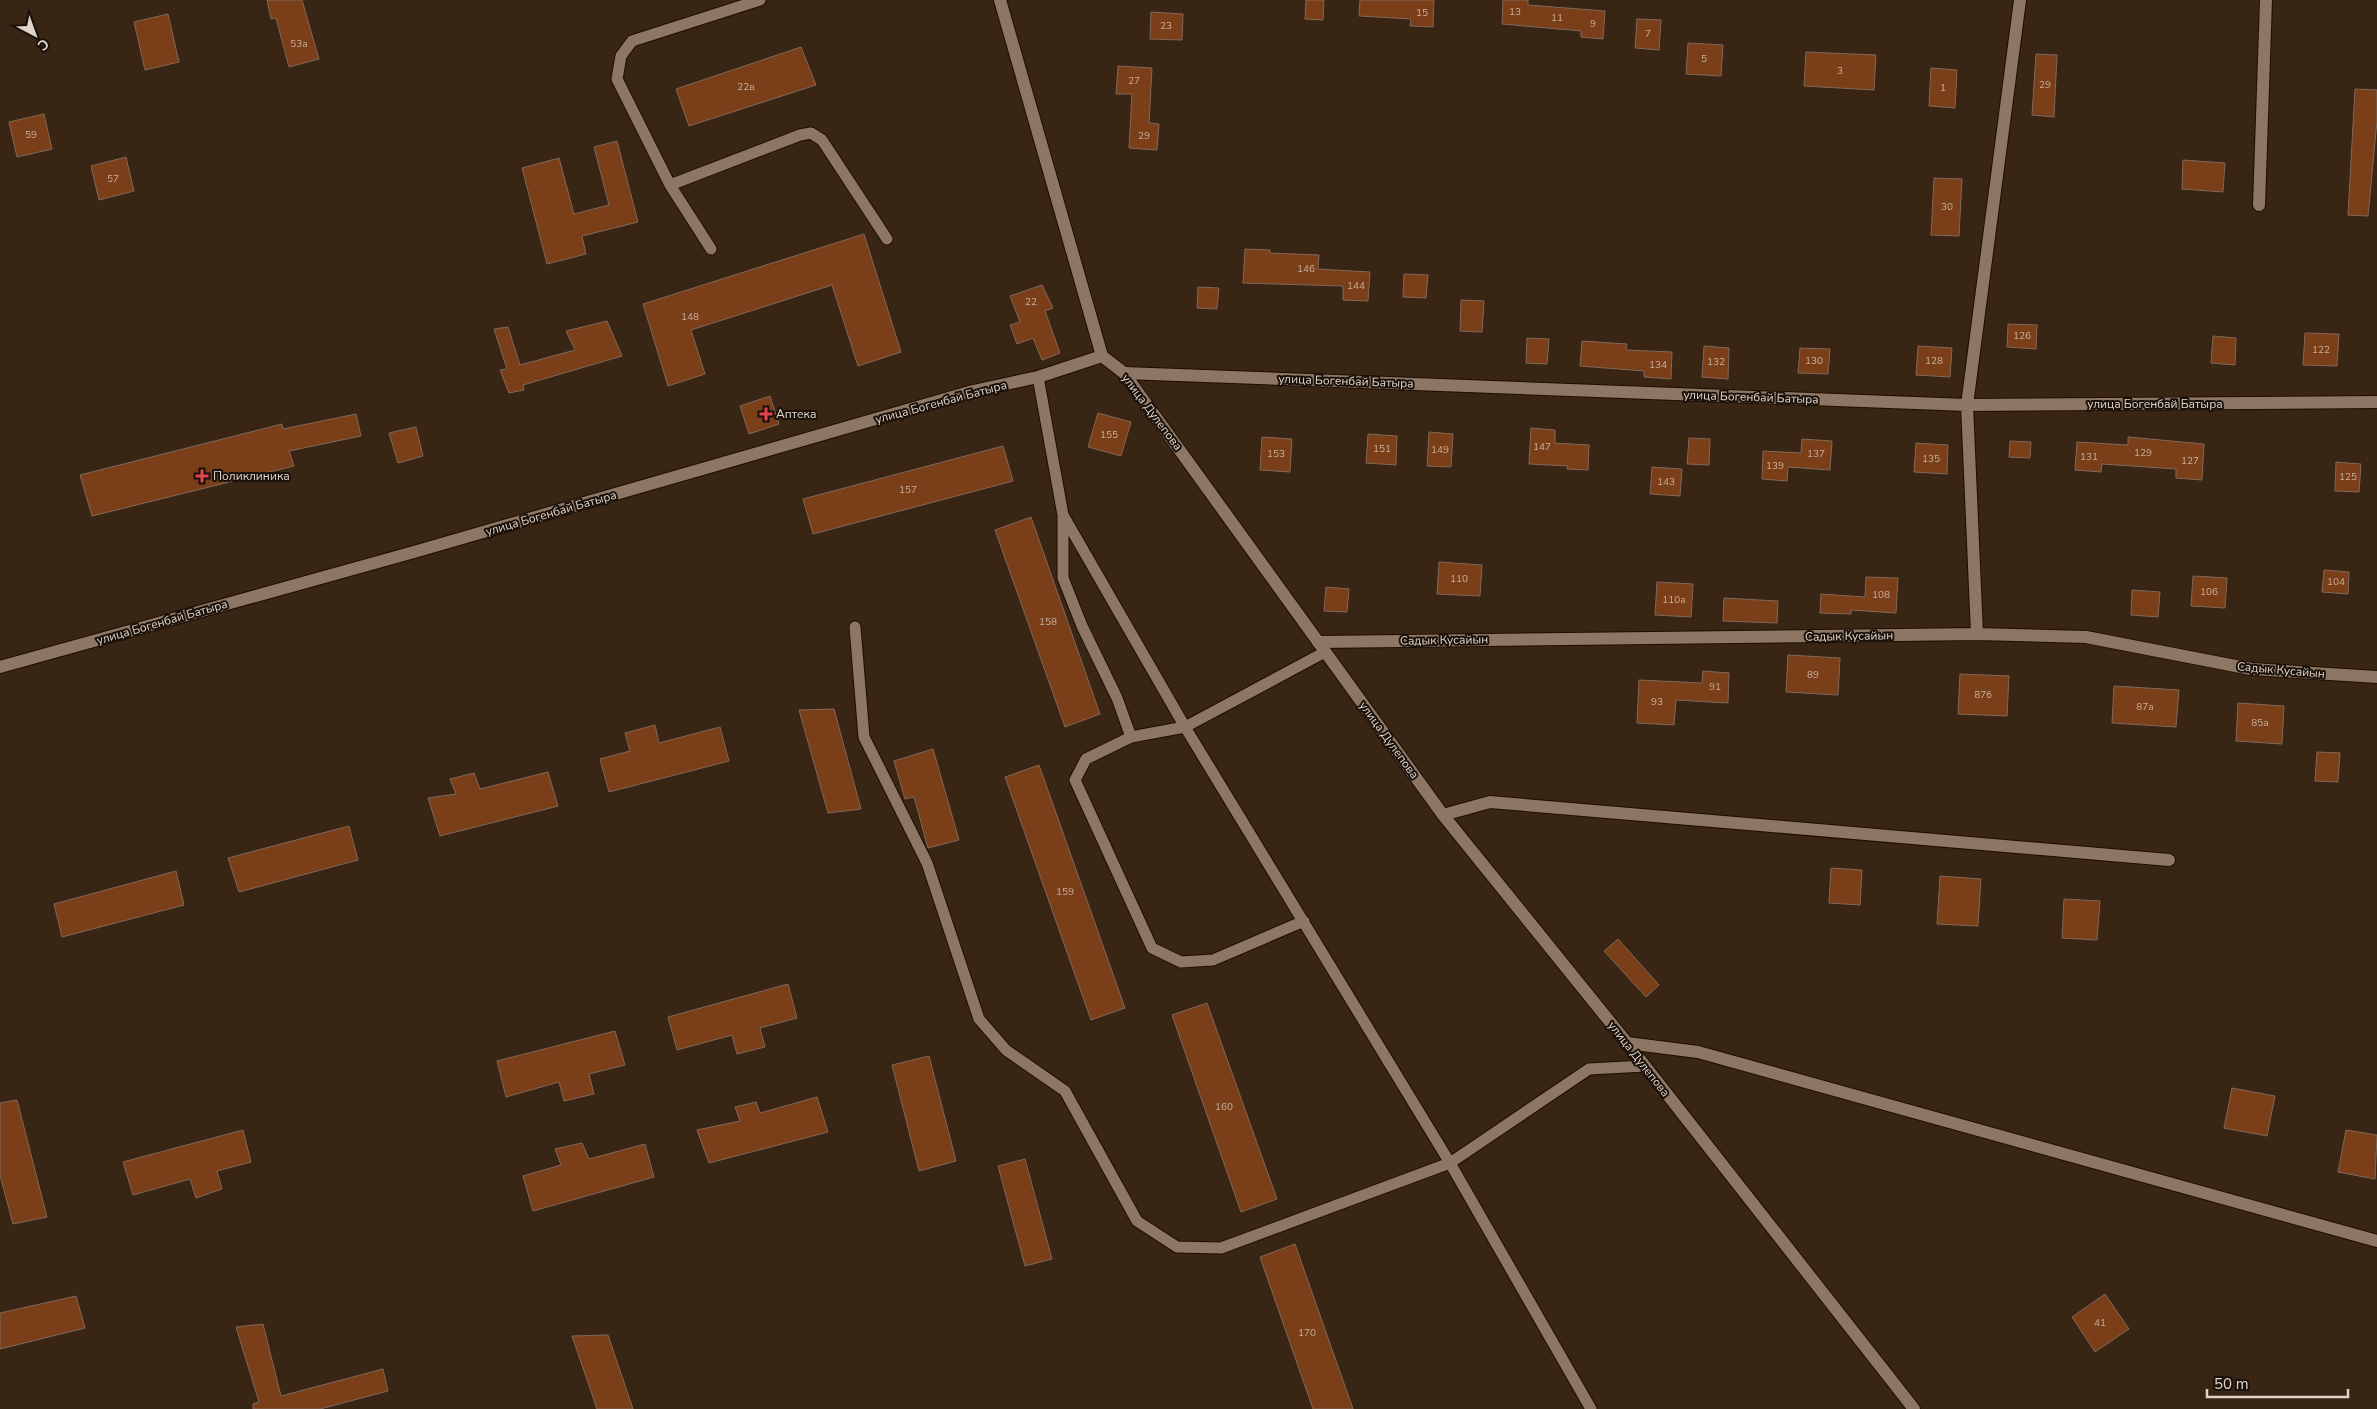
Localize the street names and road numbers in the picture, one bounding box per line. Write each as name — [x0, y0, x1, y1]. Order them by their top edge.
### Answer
street label: улица Дулепова — [1118, 371, 1186, 453]
street label: улица Богенбай Батыра — [1278, 371, 1414, 391]
street label: улица Богенбай Батыра — [874, 377, 1008, 427]
street label: улица Богенбай Батыра — [1683, 387, 1819, 407]
street label: улица Богенбай Батыра — [2087, 396, 2223, 412]
street label: улица Богенбай Батыра — [484, 487, 618, 539]
street label: улица Богенбай Батыра — [95, 596, 229, 648]
street label: Садык Кусайын — [1805, 627, 1893, 645]
street label: Садык Кусайын — [1400, 631, 1488, 649]
street label: Садык Кусайын — [2236, 658, 2326, 682]
street label: улица Дулепова — [1356, 698, 1422, 782]
street label: улица Дулепова — [1604, 1018, 1674, 1100]

